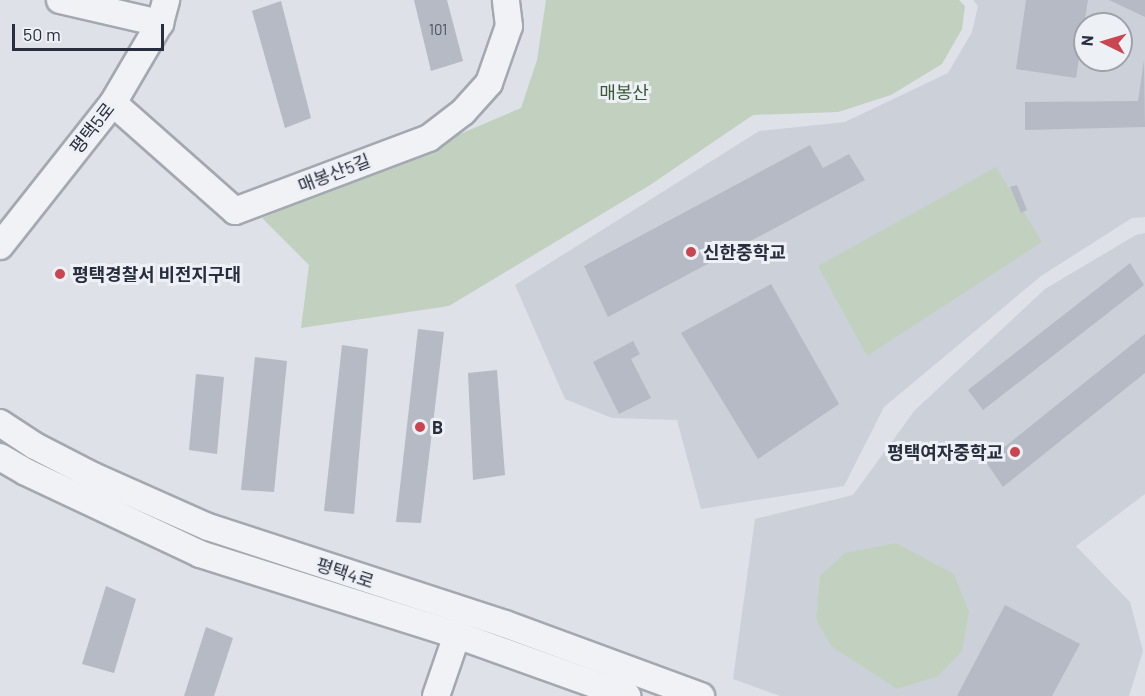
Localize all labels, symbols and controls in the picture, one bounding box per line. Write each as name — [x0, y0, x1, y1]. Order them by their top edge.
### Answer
scale bar — [15, 12, 166, 50]
north arrow — [1073, 12, 1133, 72]
house number: 101 — [429, 21, 447, 39]
text: 50 m — [23, 23, 61, 45]
text: N — [1077, 34, 1096, 47]
park label: 매봉산 — [599, 81, 649, 103]
street label: 평택5로 — [65, 98, 119, 158]
street label: 매봉산5길 — [295, 149, 373, 197]
place label: 신한중학교 — [703, 241, 786, 263]
marker: 신한중학교 — [684, 245, 698, 259]
place label: 평택경찰서 비전지구대 — [72, 263, 241, 285]
marker: 평택경찰서 비전지구대 — [53, 267, 67, 281]
place label: B — [432, 416, 443, 438]
marker: B — [413, 420, 427, 434]
place label: 평택여자중학교 — [887, 441, 1003, 463]
marker: 평택여자중학교 — [1008, 445, 1022, 459]
street label: 평택4로 — [313, 554, 377, 592]

